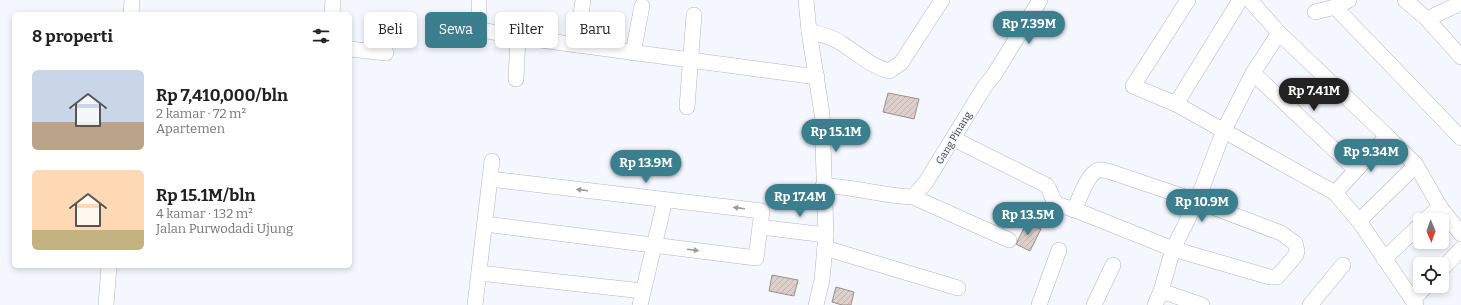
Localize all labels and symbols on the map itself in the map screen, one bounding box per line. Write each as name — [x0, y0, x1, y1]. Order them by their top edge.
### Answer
pin: Rp 7.39M — [988, 11, 1070, 45]
pin: Rp 7.41M — [1273, 78, 1355, 112]
street label: Gang Pinang — [934, 109, 975, 166]
pin: Rp 15.1M — [795, 119, 877, 153]
pin: Rp 9.34M — [1330, 139, 1412, 173]
pin: Rp 13.9M — [605, 150, 687, 184]
pin: Rp 17.4M — [759, 184, 841, 218]
one-way arrow — [576, 187, 588, 193]
pin: Rp 10.9M — [1161, 189, 1243, 223]
pin: Rp 13.5M — [987, 202, 1069, 236]
one-way arrow — [733, 205, 745, 212]
north arrow — [1413, 213, 1449, 249]
one-way arrow — [687, 247, 699, 253]

